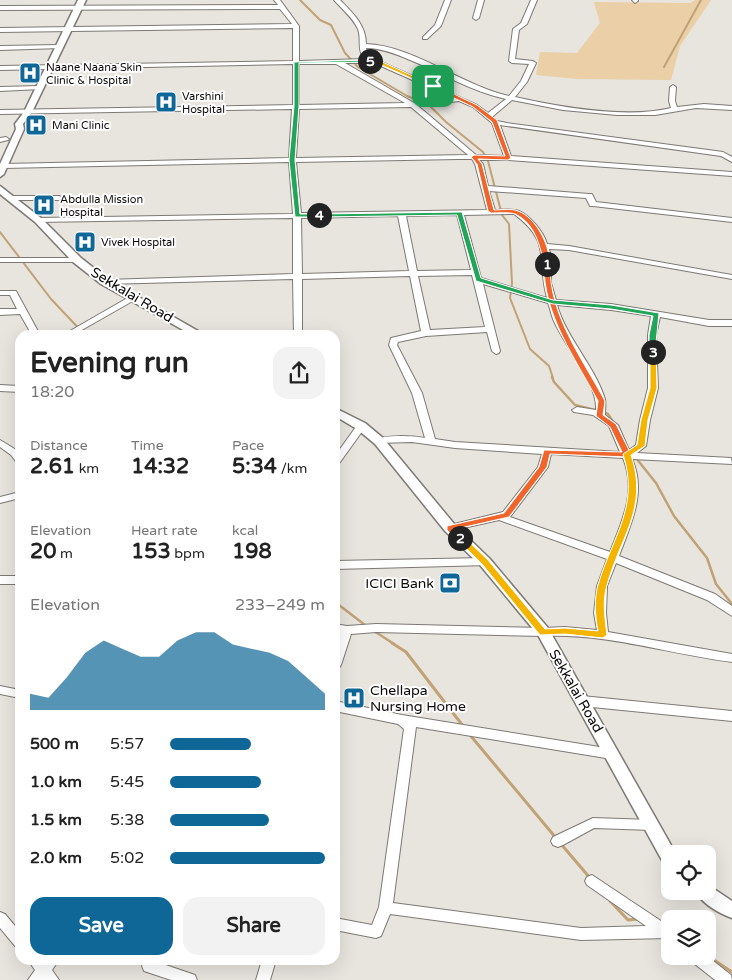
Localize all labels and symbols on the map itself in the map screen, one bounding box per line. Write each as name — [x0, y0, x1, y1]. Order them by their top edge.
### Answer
pin: 5 — [358, 48, 382, 74]
hospital icon: Naane Naana Skin Clinic & Hospital — [18, 61, 42, 85]
place label: Naane Naana Skin Clinic & Hospital — [46, 61, 142, 87]
pin — [412, 65, 454, 107]
hospital icon: Varshini Hospital — [154, 90, 178, 114]
place label: Varshini Hospital — [182, 90, 225, 116]
hospital icon: Mani Clinic — [24, 113, 48, 137]
place label: Mani Clinic — [52, 119, 110, 132]
hospital icon: Abdulla Mission Hospital — [32, 193, 56, 217]
place label: Abdulla Mission Hospital — [60, 193, 143, 219]
pin: 4 — [306, 202, 332, 228]
hospital icon: Vivek Hospital — [73, 230, 97, 254]
place label: Vivek Hospital — [101, 236, 175, 249]
pin: 1 — [534, 252, 560, 276]
street label: Sekkalai Road — [88, 264, 176, 326]
pin: 3 — [640, 340, 666, 364]
pin: 2 — [448, 526, 472, 550]
bank icon: ICICI Bank — [438, 571, 462, 595]
place label: ICICI Bank — [365, 575, 434, 592]
street label: Sekkalai Road — [545, 646, 607, 736]
place label: Chellapa Nursing Home — [370, 682, 466, 715]
hospital icon: Chellapa Nursing Home — [342, 686, 366, 710]

